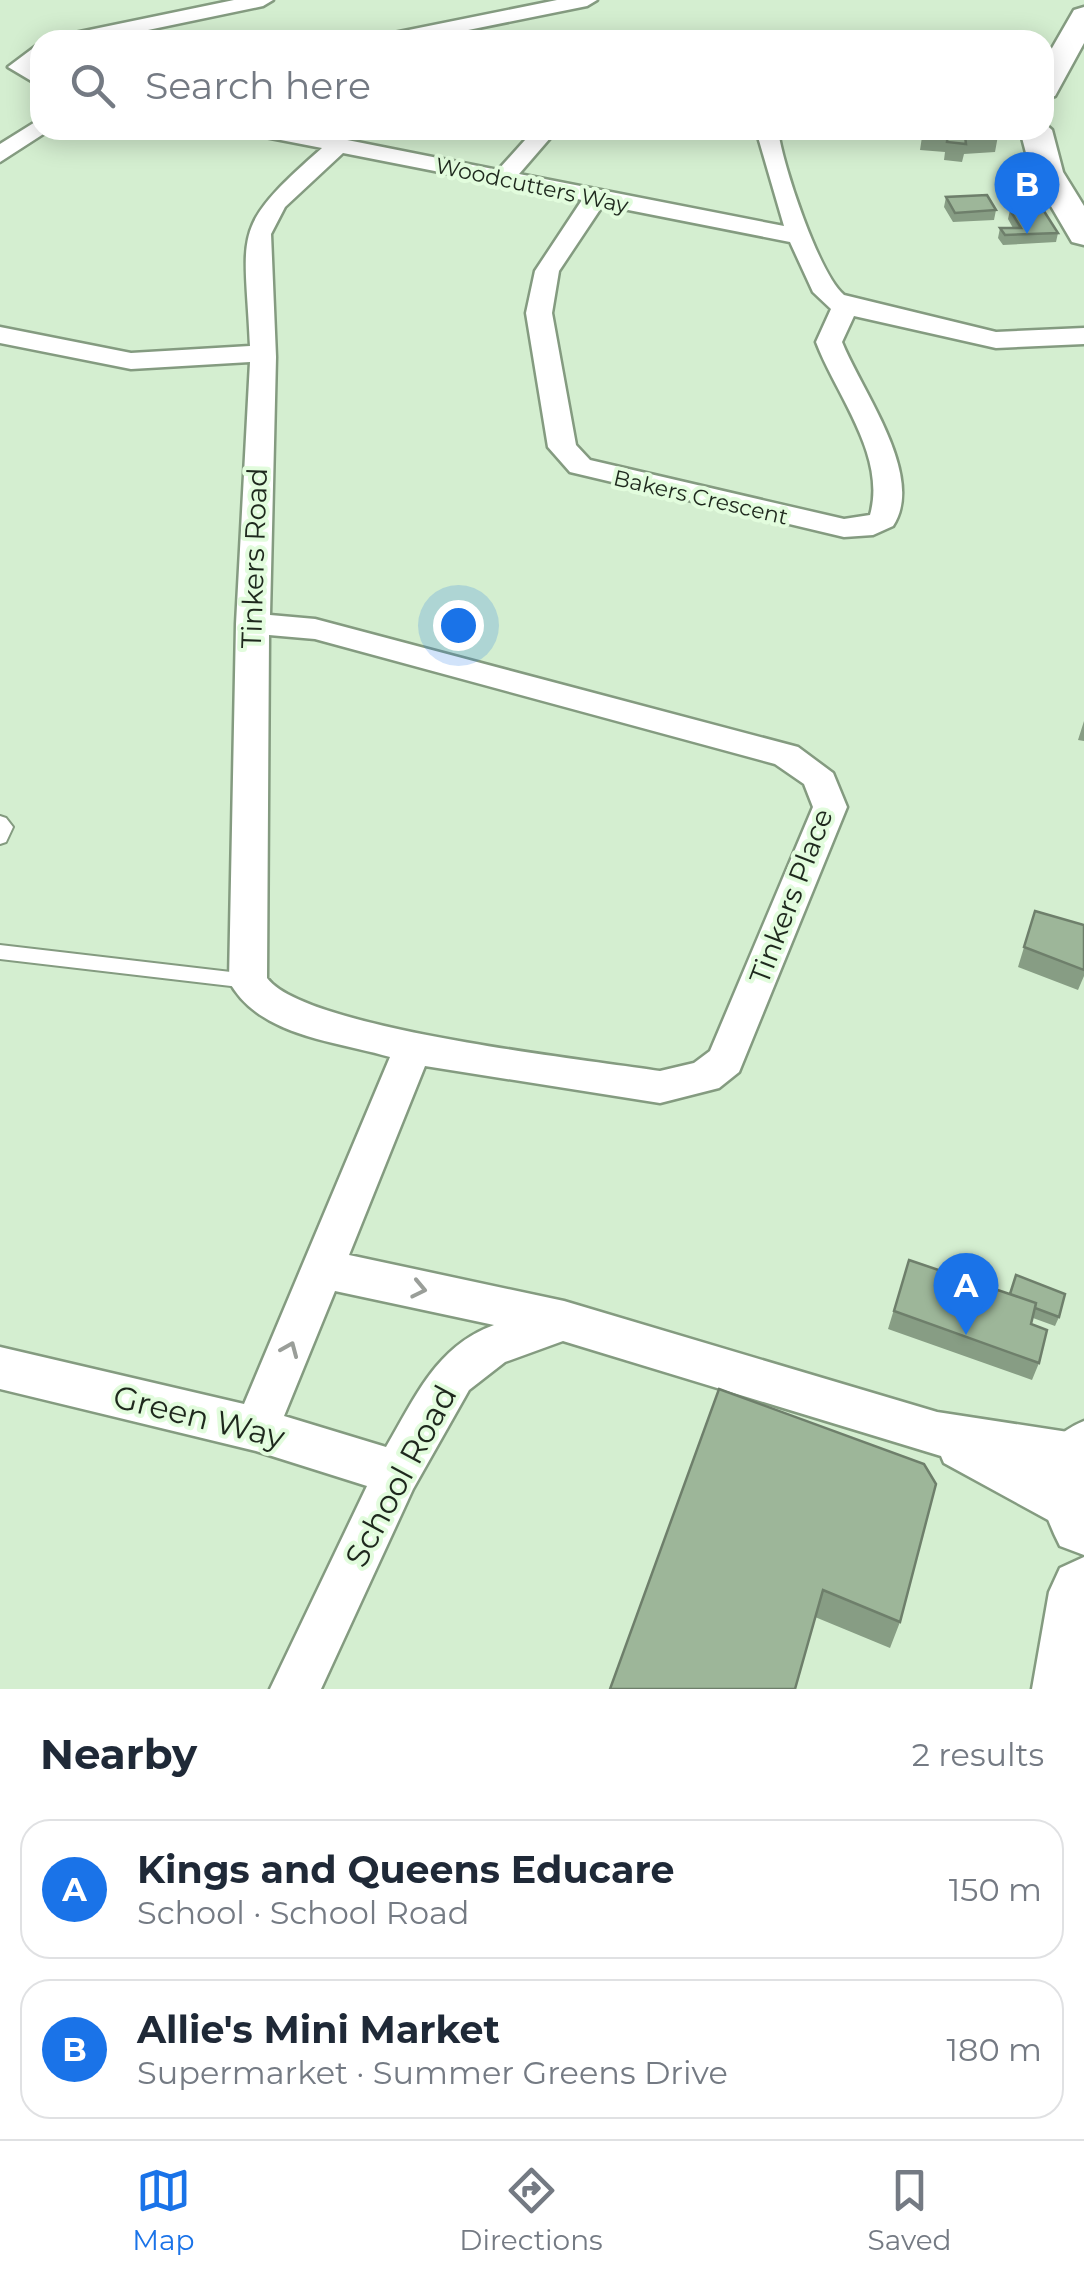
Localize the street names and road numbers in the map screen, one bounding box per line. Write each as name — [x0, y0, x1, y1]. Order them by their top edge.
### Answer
street label: Woodcutters Way — [433, 152, 631, 219]
street label: Bakers Crescent — [611, 464, 791, 531]
street label: Tinkers Road — [234, 467, 274, 649]
street label: Tinkers Place — [742, 804, 840, 988]
street label: Green Way — [109, 1376, 289, 1457]
street label: School Road — [336, 1378, 465, 1573]

